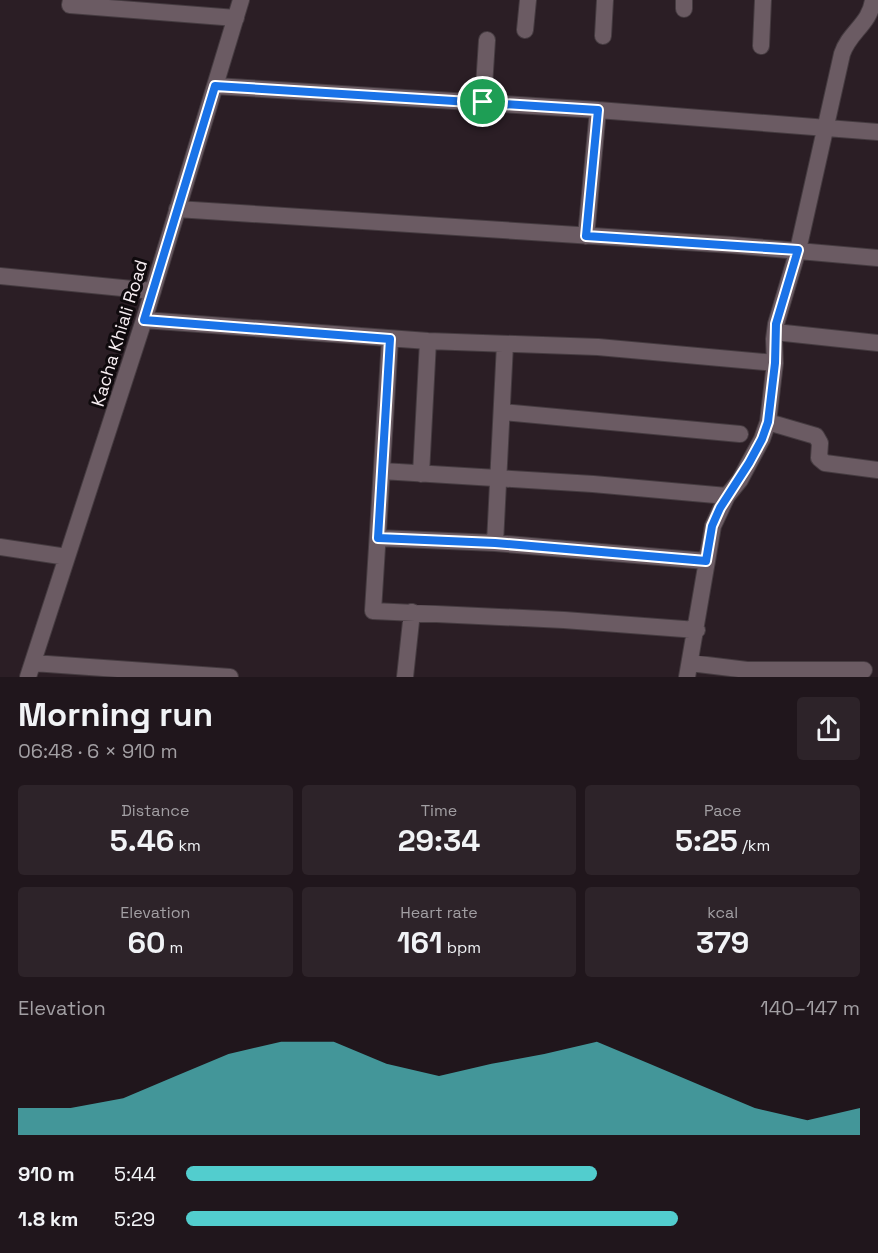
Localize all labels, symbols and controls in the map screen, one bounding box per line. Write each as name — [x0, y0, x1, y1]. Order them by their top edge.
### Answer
pin — [457, 76, 508, 127]
icon: arrive — [466, 85, 499, 118]
street label: Kacha Khiali Road — [86, 257, 152, 409]
text: Morning run — [18, 694, 213, 736]
button: share — [797, 697, 860, 760]
text: 06:48 · 6 × 910 m — [18, 738, 178, 764]
text: Distance — [121, 800, 189, 821]
text: Time — [421, 800, 457, 821]
text: Pace — [704, 800, 741, 821]
text: 5.46 — [110, 821, 174, 860]
text: 29:34 — [398, 821, 480, 860]
text: 5:25 — [675, 821, 738, 860]
text: km — [174, 835, 201, 856]
text: /km — [738, 835, 770, 856]
text: Elevation — [120, 902, 190, 923]
text: Heart rate — [400, 902, 478, 923]
text: kcal — [707, 902, 738, 923]
text: 60 — [127, 923, 165, 962]
text: 161 — [397, 923, 443, 962]
text: 379 — [696, 923, 749, 962]
text: m — [165, 937, 183, 958]
text: bpm — [443, 937, 481, 958]
text: Elevation — [18, 995, 106, 1021]
text: 140–147 m — [760, 995, 860, 1021]
text: 910 m — [18, 1161, 75, 1187]
text: 5:44 — [114, 1161, 156, 1187]
text: 1.8 km — [18, 1206, 78, 1232]
text: 5:29 — [114, 1206, 155, 1232]

